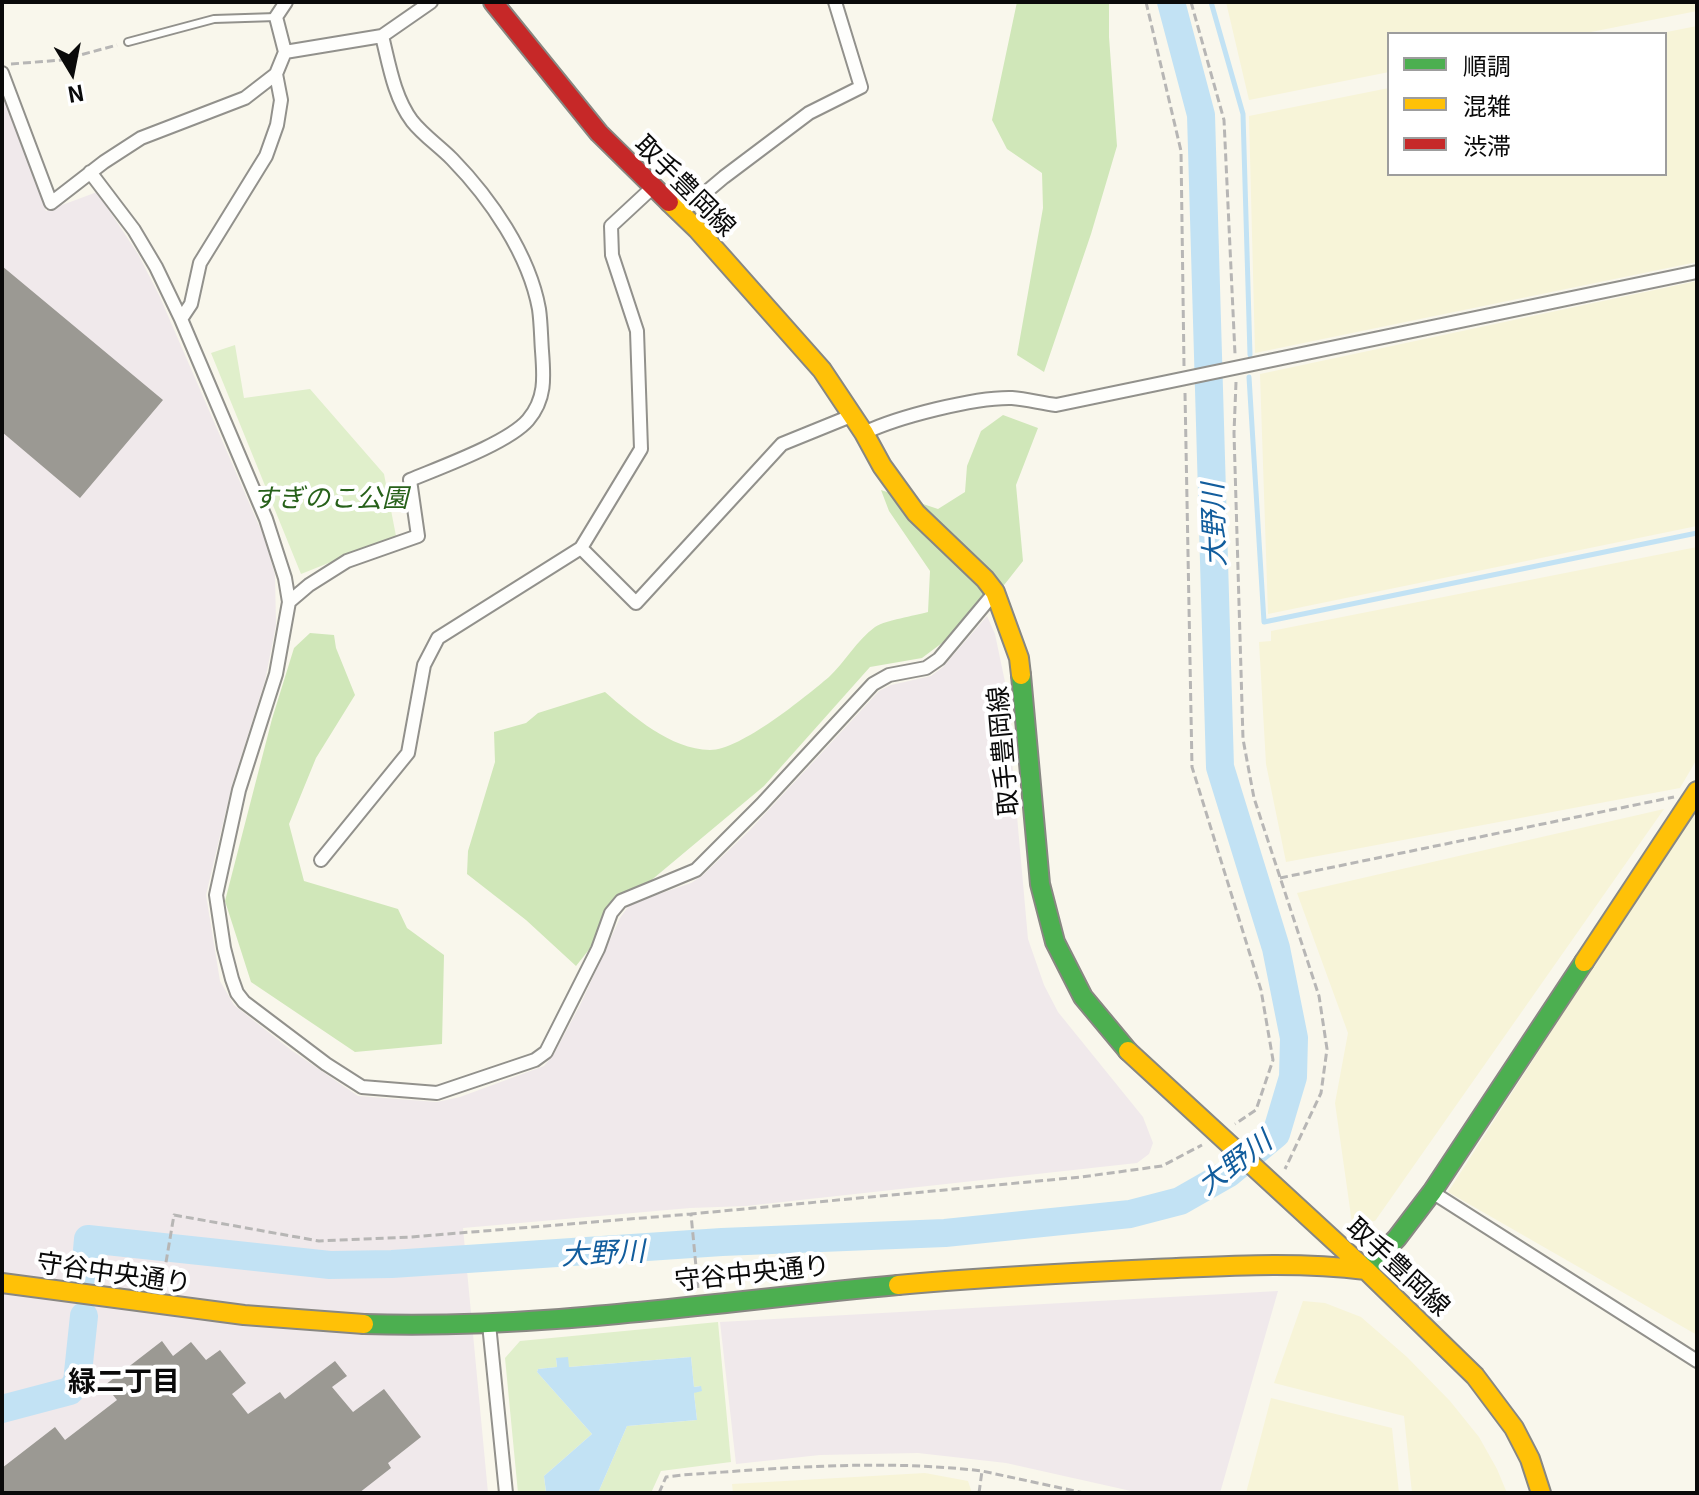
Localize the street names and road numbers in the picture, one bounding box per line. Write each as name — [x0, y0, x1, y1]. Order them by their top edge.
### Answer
street label: 取手豊岡線 — [629, 128, 743, 242]
street label: 取手豊岡線 — [981, 685, 1023, 817]
street label: 取手豊岡線 — [1341, 1210, 1457, 1322]
street label: 守谷中央通り — [35, 1246, 193, 1298]
street label: 守谷中央通り — [673, 1248, 831, 1296]

